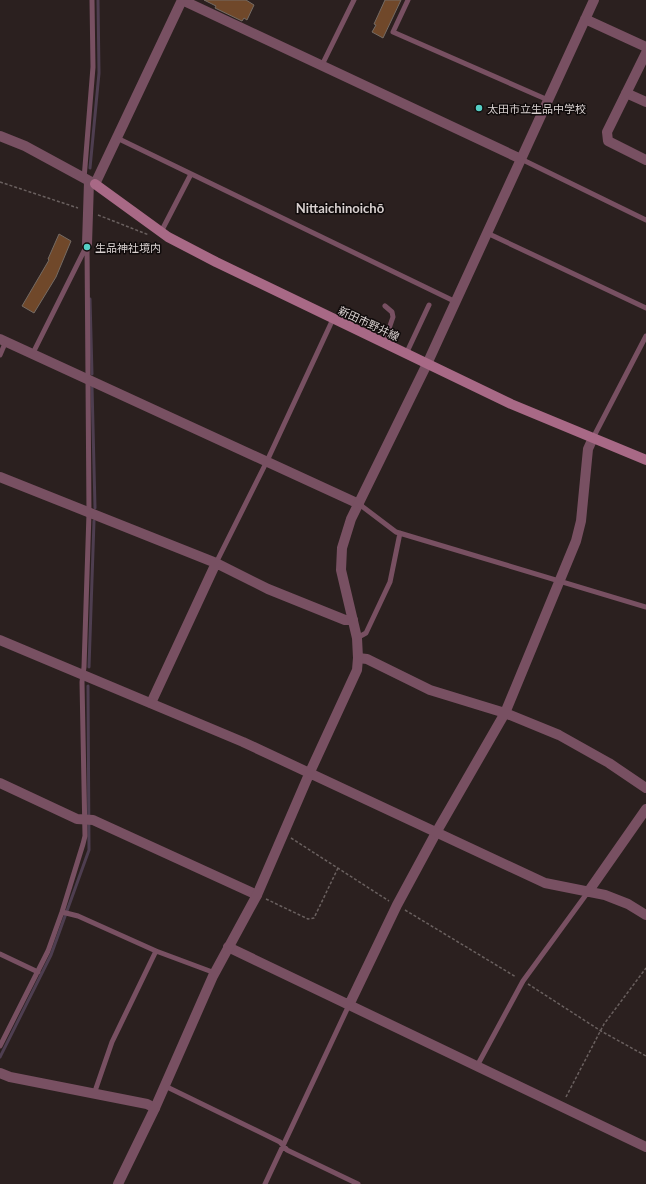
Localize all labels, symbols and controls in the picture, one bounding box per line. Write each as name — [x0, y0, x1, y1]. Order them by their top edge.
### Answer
place label: 太田市立生品中学校 — [487, 102, 586, 115]
marker: 太田市立生品中学校 — [474, 103, 484, 113]
district label: Nittaichinoichō — [296, 200, 385, 216]
place label: 生品神社境内 — [95, 241, 161, 254]
marker: 生品神社境内 — [82, 242, 92, 252]
street label: 新田市野井線 — [336, 303, 402, 343]

